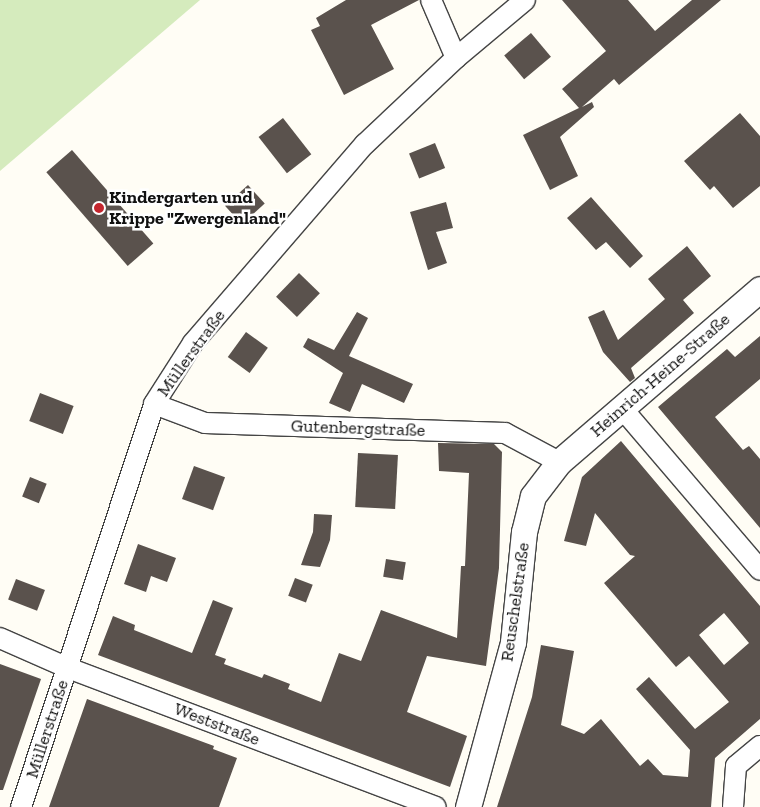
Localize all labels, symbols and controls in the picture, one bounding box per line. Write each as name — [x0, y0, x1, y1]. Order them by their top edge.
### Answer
place label: Kindergarten und Krippe "Zwergenland" — [109, 187, 286, 230]
marker: Kindergarten und Krippe "Zwergenland" — [93, 202, 105, 214]
street label: Müllerstraße — [152, 305, 230, 401]
street label: Heinrich-Heine-Straße — [586, 308, 734, 442]
street label: Gutenbergstraße — [290, 415, 426, 441]
street label: Reuschelstraße — [496, 541, 534, 663]
street label: Müllerstraße — [21, 677, 73, 781]
street label: Weststraße — [171, 698, 263, 750]

